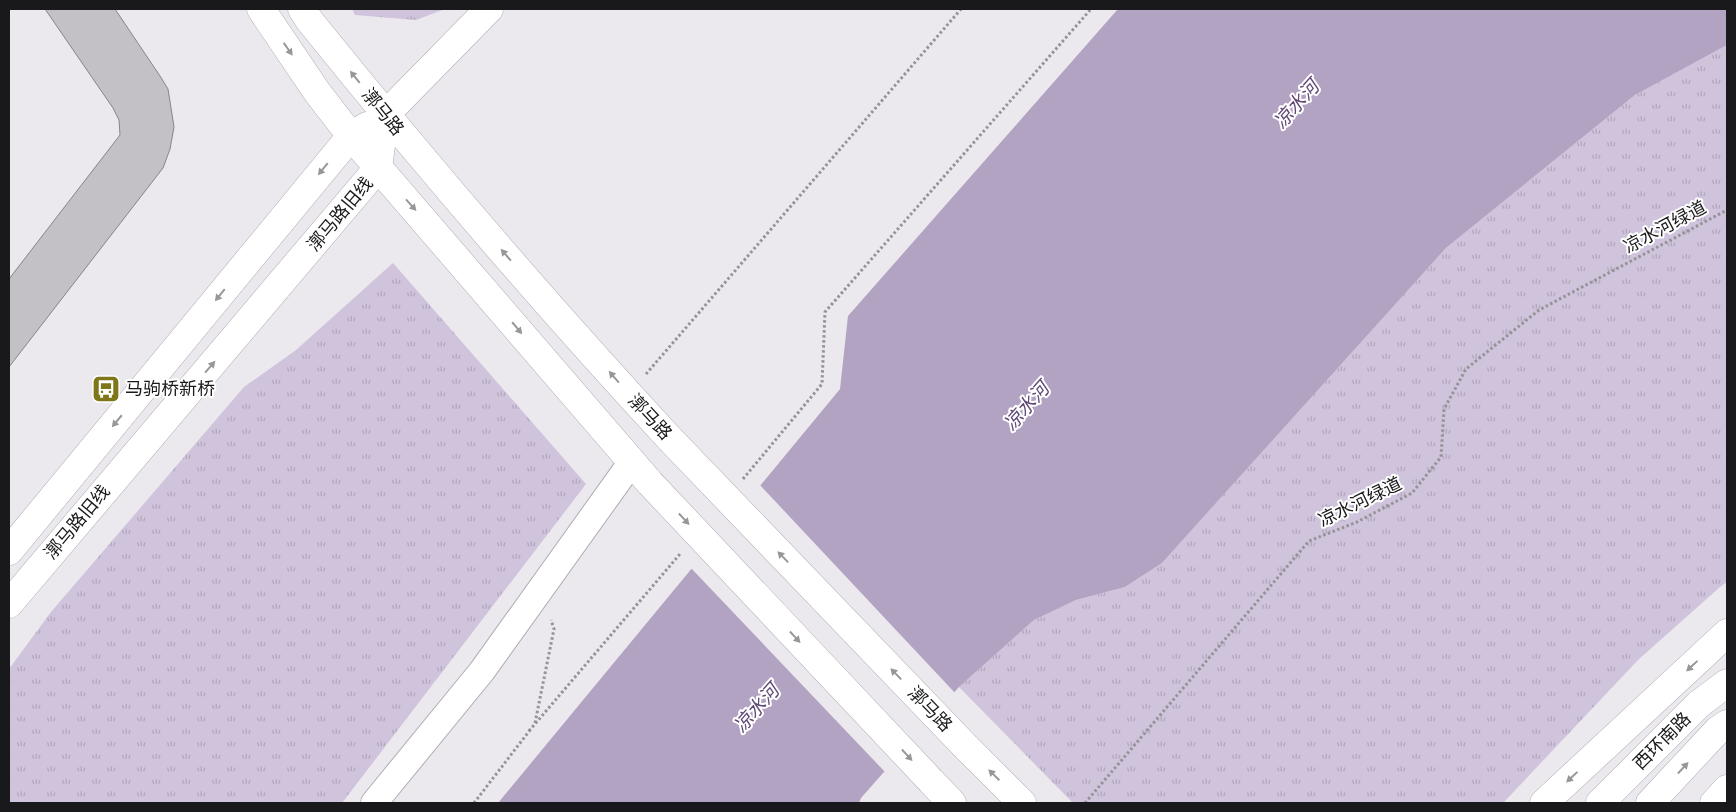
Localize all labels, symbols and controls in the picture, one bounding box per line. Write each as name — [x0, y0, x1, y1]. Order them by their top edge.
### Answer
one-way arrow — [283, 43, 293, 56]
one-way arrow — [349, 71, 360, 84]
water label: 凉水河 — [1269, 73, 1327, 133]
street label: 漷马路 — [357, 84, 409, 140]
one-way arrow — [318, 163, 329, 176]
street label: 漷马路旧线 — [303, 172, 377, 256]
street label: 凉水河绿道 — [1620, 196, 1710, 258]
one-way arrow — [405, 198, 417, 210]
one-way arrow — [501, 249, 512, 262]
one-way arrow — [215, 288, 226, 301]
one-way arrow — [511, 321, 522, 334]
one-way arrow — [205, 360, 216, 373]
one-way arrow — [608, 372, 620, 384]
bus stop icon: 马驹桥新桥 — [91, 374, 121, 404]
water label: 凉水河 — [999, 375, 1057, 435]
place label: 马驹桥新桥 — [125, 378, 215, 400]
street label: 漷马路 — [624, 390, 676, 444]
one-way arrow — [111, 414, 123, 426]
street label: 凉水河绿道 — [1315, 472, 1405, 532]
street label: 漷马路旧线 — [40, 480, 114, 564]
one-way arrow — [678, 512, 690, 524]
one-way arrow — [777, 551, 789, 563]
one-way arrow — [789, 631, 801, 643]
one-way arrow — [1686, 660, 1698, 672]
one-way arrow — [890, 668, 902, 680]
water label: 凉水河 — [729, 677, 787, 737]
street label: 漷马路 — [903, 682, 957, 736]
street label: 西环南路 — [1629, 708, 1695, 774]
one-way arrow — [901, 749, 913, 761]
one-way arrow — [1677, 762, 1689, 774]
one-way arrow — [988, 769, 1000, 781]
one-way arrow — [1567, 771, 1579, 783]

